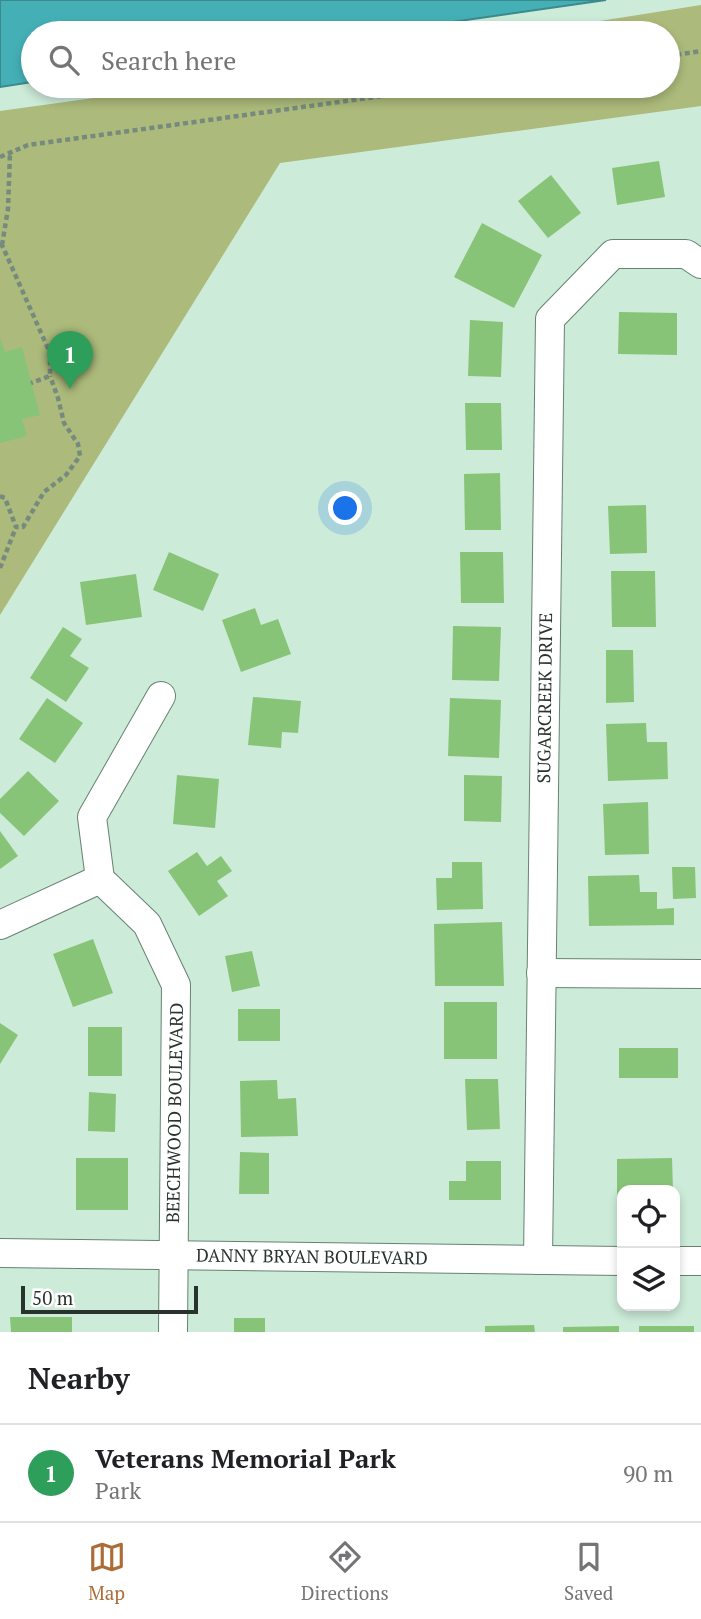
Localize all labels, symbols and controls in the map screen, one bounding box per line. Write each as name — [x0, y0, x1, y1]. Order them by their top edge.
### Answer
search box — [21, 21, 680, 98]
icon: search — [45, 41, 83, 79]
text: Search here — [101, 43, 236, 77]
pin: 1 — [47, 331, 93, 389]
your location — [328, 491, 362, 525]
street label: SUGARCREEK DRIVE — [531, 612, 557, 784]
street label: BEECHWOOD BOULEVARD — [160, 1003, 188, 1223]
map controls — [617, 1185, 680, 1311]
button: locate — [617, 1185, 680, 1248]
street label: DANNY BRYAN BOULEVARD — [196, 1243, 428, 1270]
button: layers — [617, 1248, 680, 1311]
scale bar — [21, 1283, 198, 1315]
text: 50 m — [32, 1285, 73, 1310]
text: Nearby — [28, 1358, 130, 1398]
text: Veterans Memorial Park — [95, 1441, 396, 1475]
text: 1 — [45, 1458, 58, 1489]
text: 90 m — [623, 1458, 673, 1489]
text: Park — [95, 1475, 141, 1506]
tab: Map — [88, 1538, 126, 1605]
tab: Directions — [301, 1538, 389, 1605]
tab: Saved — [564, 1538, 613, 1605]

